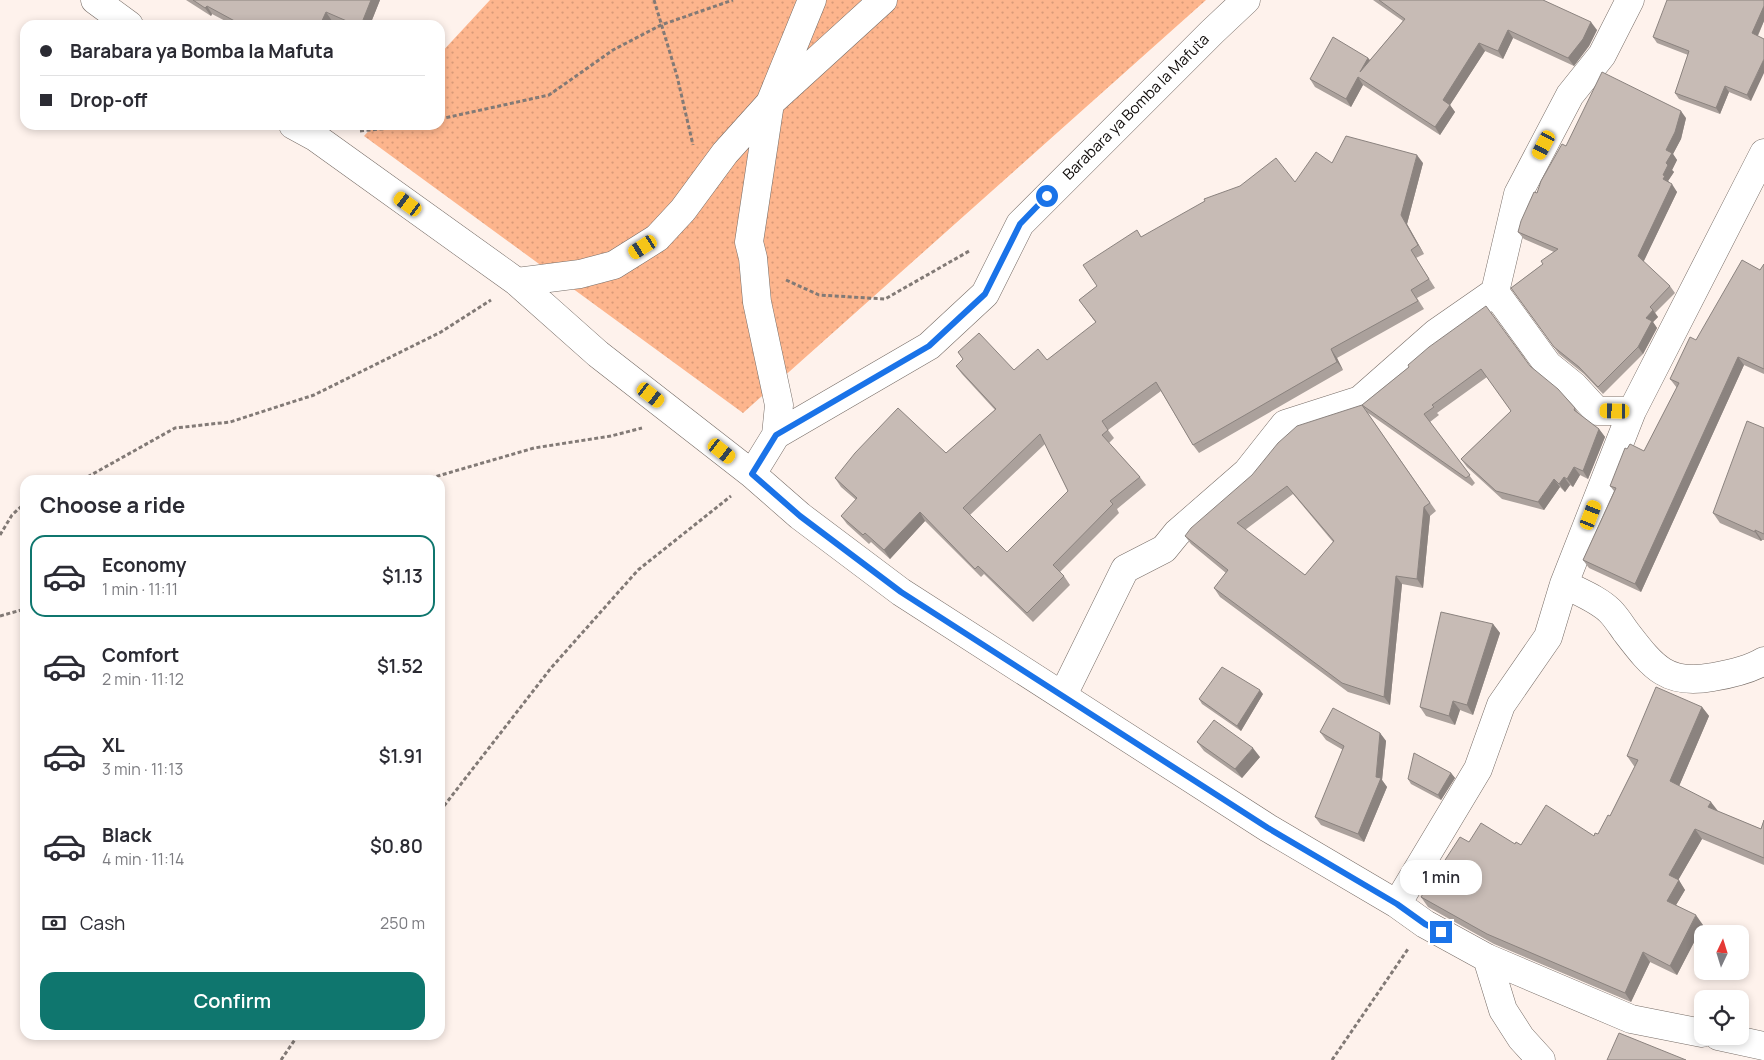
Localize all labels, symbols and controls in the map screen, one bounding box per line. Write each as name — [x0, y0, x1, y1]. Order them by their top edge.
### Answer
street label: Barabara ya Bomba la Mafuta — [1058, 29, 1213, 184]
text: Barabara ya Bomba la Mafuta — [70, 38, 334, 64]
text: Drop-off — [70, 87, 147, 113]
car — [1530, 128, 1557, 162]
route start — [1036, 185, 1058, 207]
car — [391, 189, 424, 219]
car — [626, 233, 659, 261]
car — [634, 380, 667, 410]
car — [1599, 403, 1630, 419]
car — [705, 436, 738, 466]
text: Choose a ride — [40, 490, 185, 520]
car — [1578, 498, 1603, 532]
text: Economy — [102, 552, 186, 578]
icon: car — [42, 554, 87, 599]
text: $1.13 — [382, 563, 423, 589]
text: 1 min · 11:11 — [102, 578, 178, 600]
text: Comfort — [102, 642, 179, 668]
icon: car — [42, 644, 87, 689]
text: $1.52 — [377, 653, 423, 679]
text: 2 min · 11:12 — [102, 668, 184, 690]
text: XL — [102, 732, 125, 758]
icon: car — [42, 734, 87, 779]
text: $1.91 — [379, 743, 423, 769]
text: 3 min · 11:13 — [102, 758, 183, 780]
text: Black — [102, 822, 151, 848]
icon: car — [42, 824, 87, 869]
text: $0.80 — [370, 833, 423, 859]
text: 4 min · 11:14 — [102, 848, 184, 870]
callout: 1 min — [1400, 860, 1482, 894]
text: 1 min — [1422, 866, 1460, 888]
icon: cash — [40, 909, 68, 937]
text: Cash — [80, 910, 125, 936]
text: 250 m — [380, 912, 425, 934]
route end — [1430, 921, 1452, 943]
north arrow — [1694, 925, 1749, 980]
map controls — [1694, 925, 1749, 1045]
button: Confirm — [40, 972, 425, 1030]
button: locate — [1694, 990, 1749, 1045]

